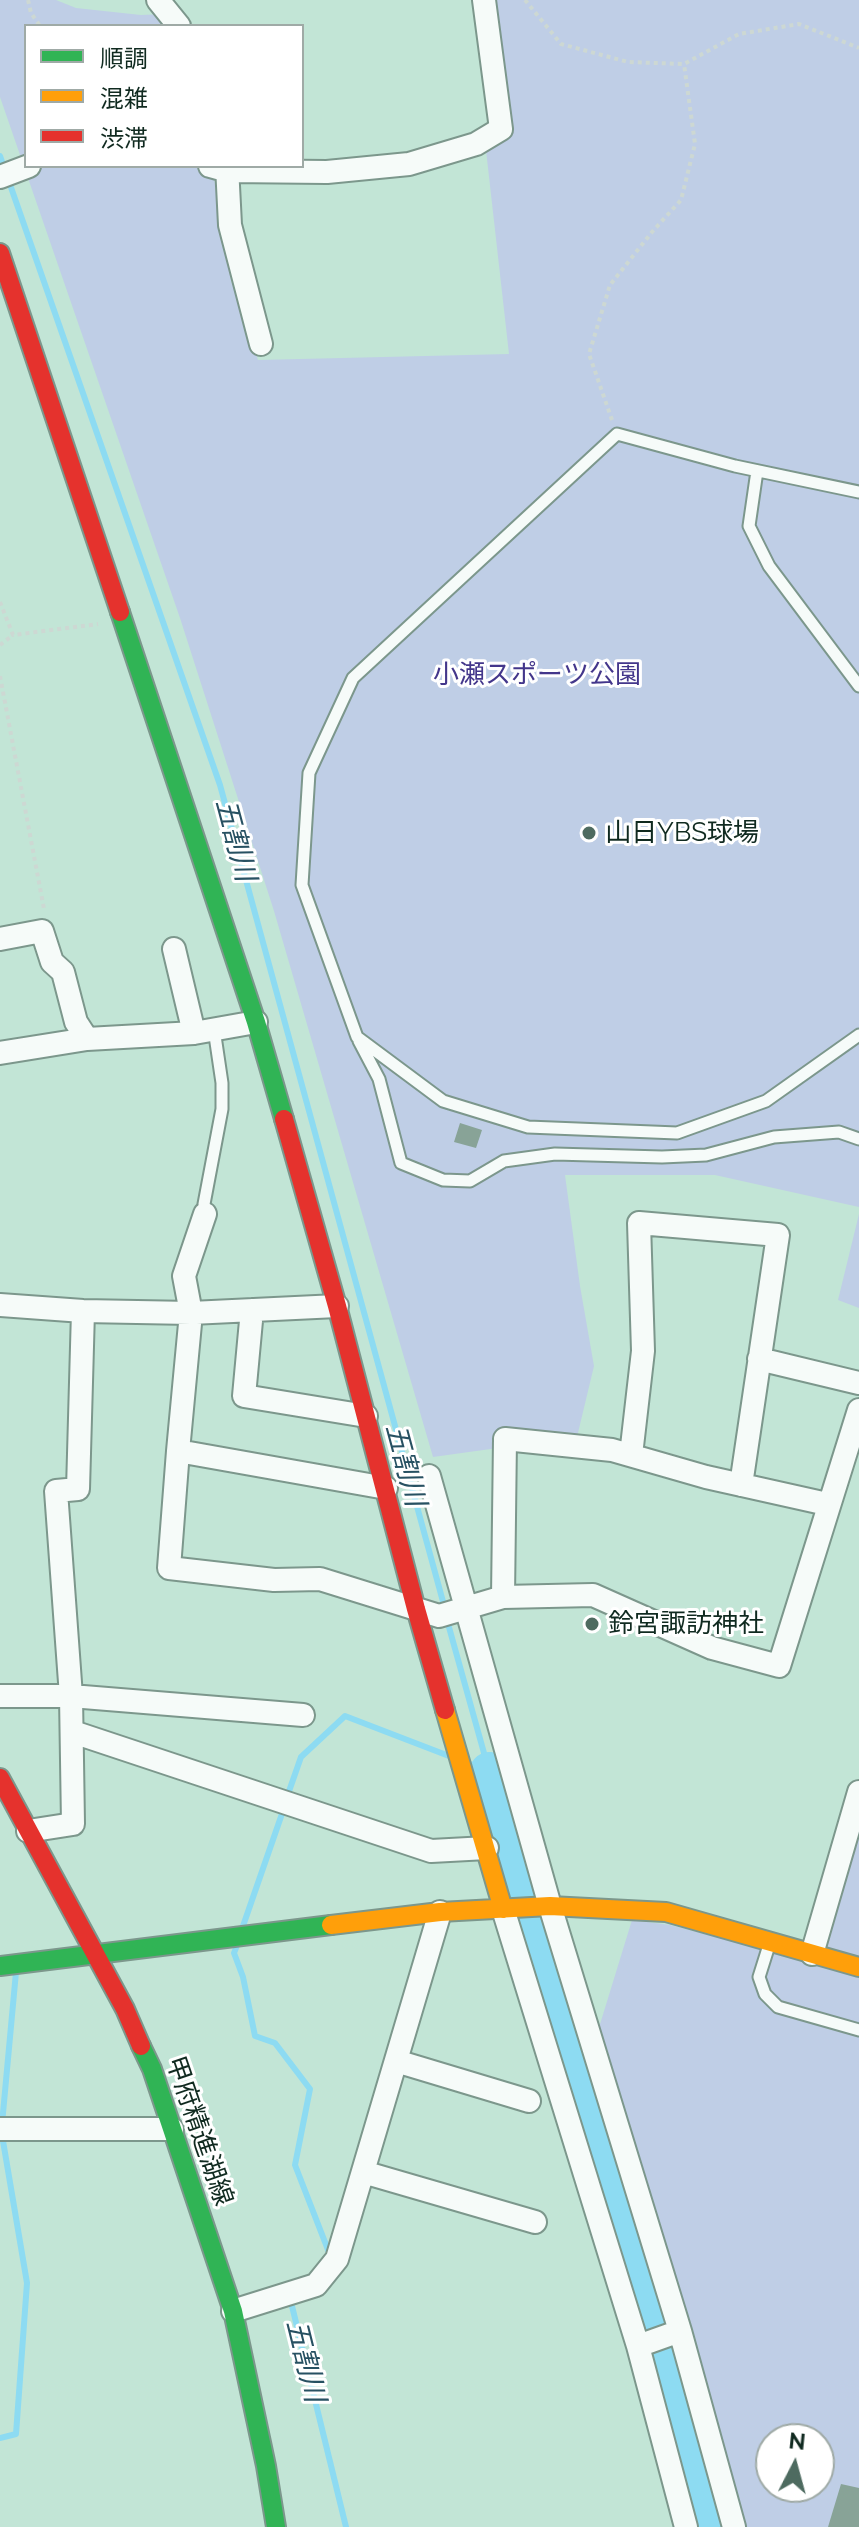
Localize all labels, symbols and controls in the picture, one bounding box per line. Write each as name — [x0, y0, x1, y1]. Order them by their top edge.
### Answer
legend — [24, 24, 304, 168]
text: 順調 — [100, 44, 148, 73]
text: 混雑 — [100, 84, 148, 113]
text: 渋滞 — [100, 124, 148, 153]
park label: 小瀬スポーツ公園 — [433, 659, 641, 691]
water label: 五割川 — [208, 795, 262, 885]
place label: 山日YBS球場 — [605, 817, 759, 849]
marker: 山日YBS球場 — [580, 824, 598, 842]
water label: 五割川 — [378, 1420, 432, 1510]
place label: 鈴宮諏訪神社 — [608, 1608, 764, 1640]
marker: 鈴宮諏訪神社 — [583, 1615, 601, 1633]
street label: 甲府精進湖線 — [159, 2052, 239, 2210]
water label: 五割川 — [279, 2316, 331, 2406]
north arrow — [755, 2423, 835, 2503]
text: N — [788, 2427, 807, 2455]

